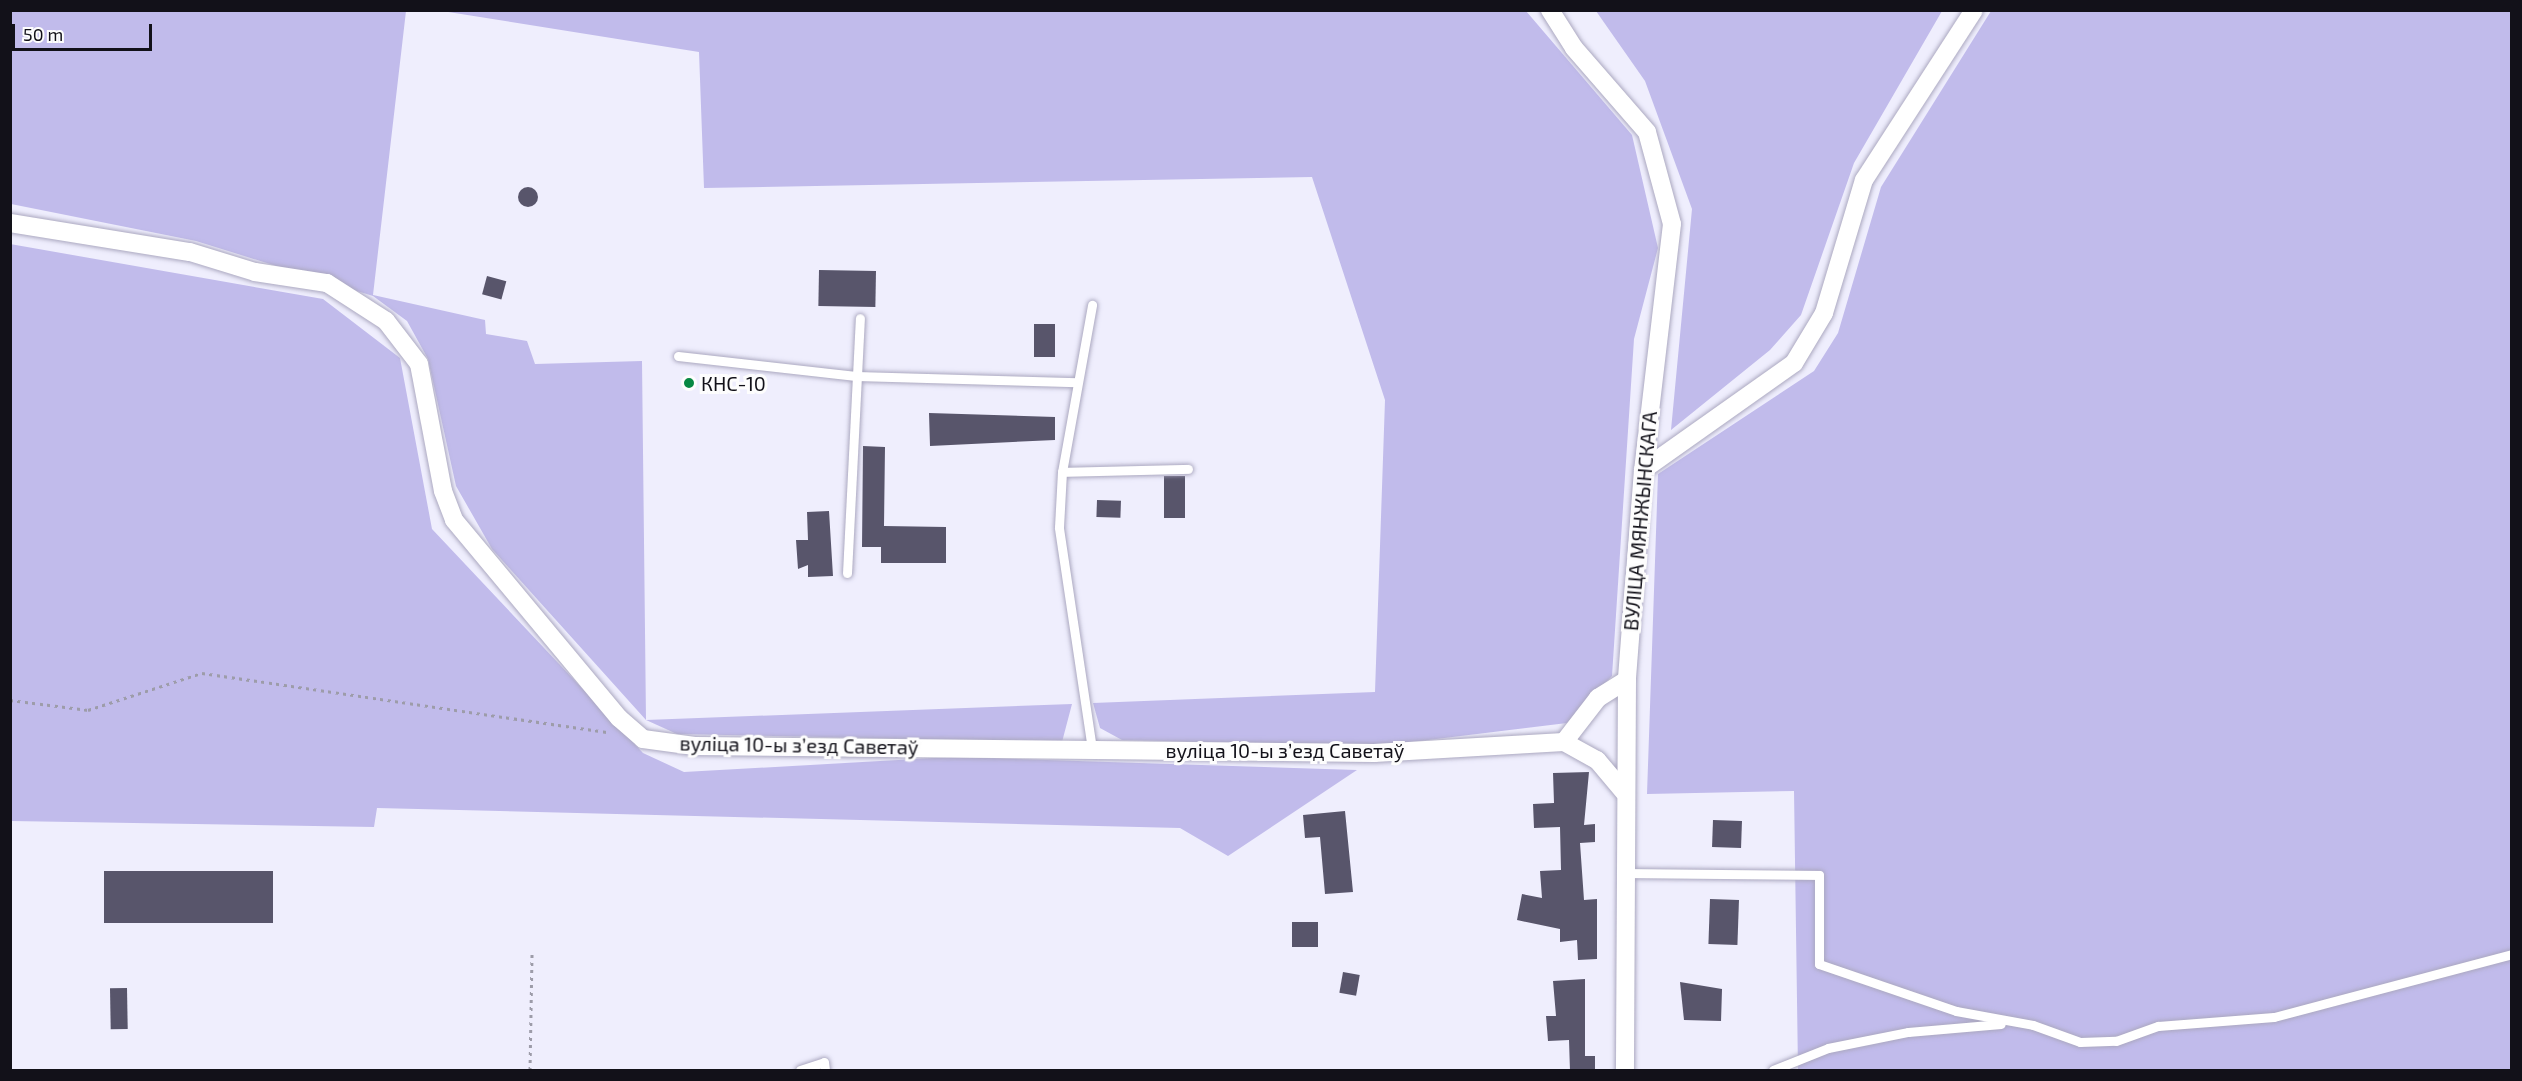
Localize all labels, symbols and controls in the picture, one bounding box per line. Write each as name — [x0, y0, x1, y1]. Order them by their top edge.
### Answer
scale bar — [15, 12, 154, 50]
text: 50 m — [23, 23, 63, 45]
place label: КНС-10 — [701, 371, 766, 395]
marker: КНС-10 — [682, 376, 696, 390]
street label: ВУЛІЦА МЯНЖЫНСКАГА — [1618, 410, 1662, 632]
street label: вуліца 10-ы зʼезд Саветаў — [679, 731, 919, 759]
street label: вуліца 10-ы зʼезд Саветаў — [1166, 738, 1404, 762]

